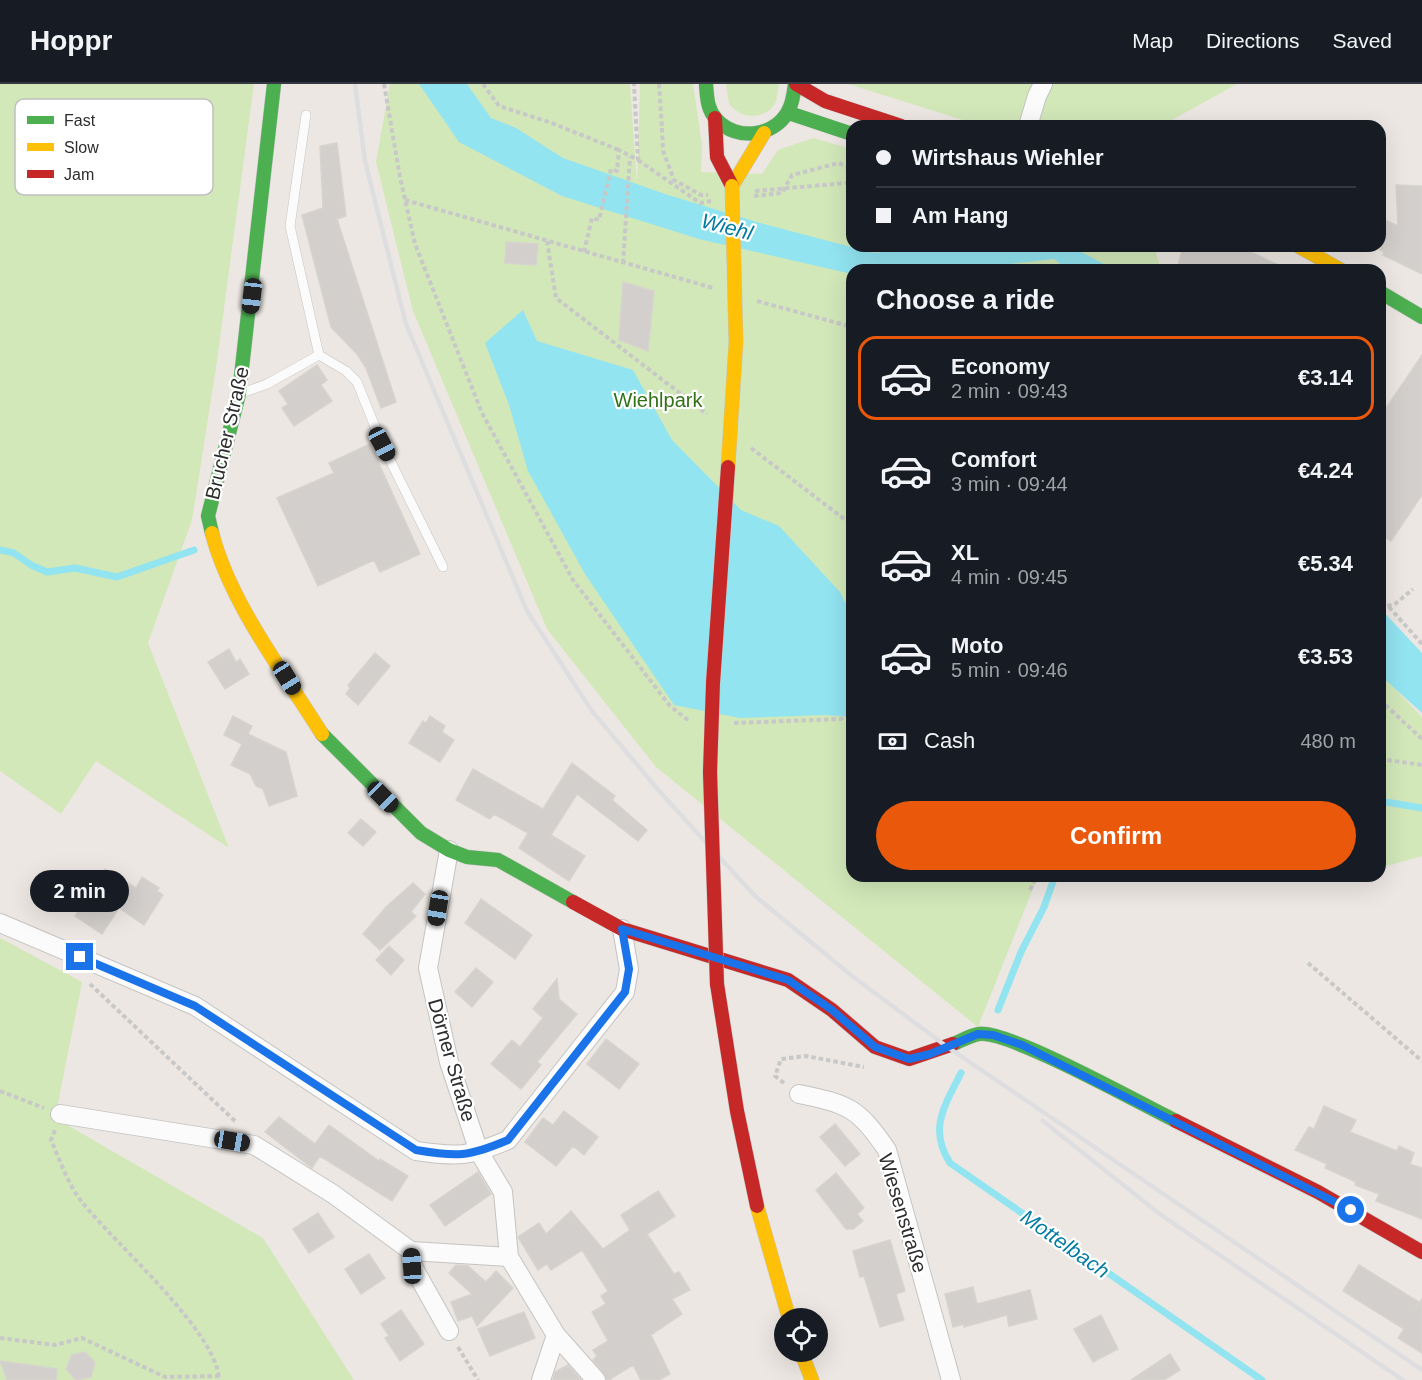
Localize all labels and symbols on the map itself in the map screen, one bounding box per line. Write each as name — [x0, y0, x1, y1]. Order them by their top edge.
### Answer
legend — [15, 99, 213, 195]
text: Fast — [64, 112, 96, 129]
text: Slow — [64, 139, 99, 156]
text: Jam — [64, 166, 94, 183]
water label: Wiehl — [699, 209, 757, 245]
car — [241, 277, 263, 315]
street label: Brucher Straße — [201, 364, 253, 502]
park label: Wiehlpark — [614, 389, 703, 411]
car — [366, 424, 398, 464]
car — [270, 658, 304, 698]
car — [364, 778, 402, 816]
callout: 2 min — [31, 870, 130, 912]
car — [426, 889, 450, 927]
route end — [66, 943, 93, 970]
street label: Dörner Straße — [424, 996, 480, 1124]
car — [213, 1129, 251, 1153]
street label: Wiesenstraße — [874, 1151, 932, 1275]
route start — [1337, 1196, 1364, 1223]
water label: Mottelbach — [1017, 1205, 1114, 1282]
car — [402, 1248, 422, 1284]

